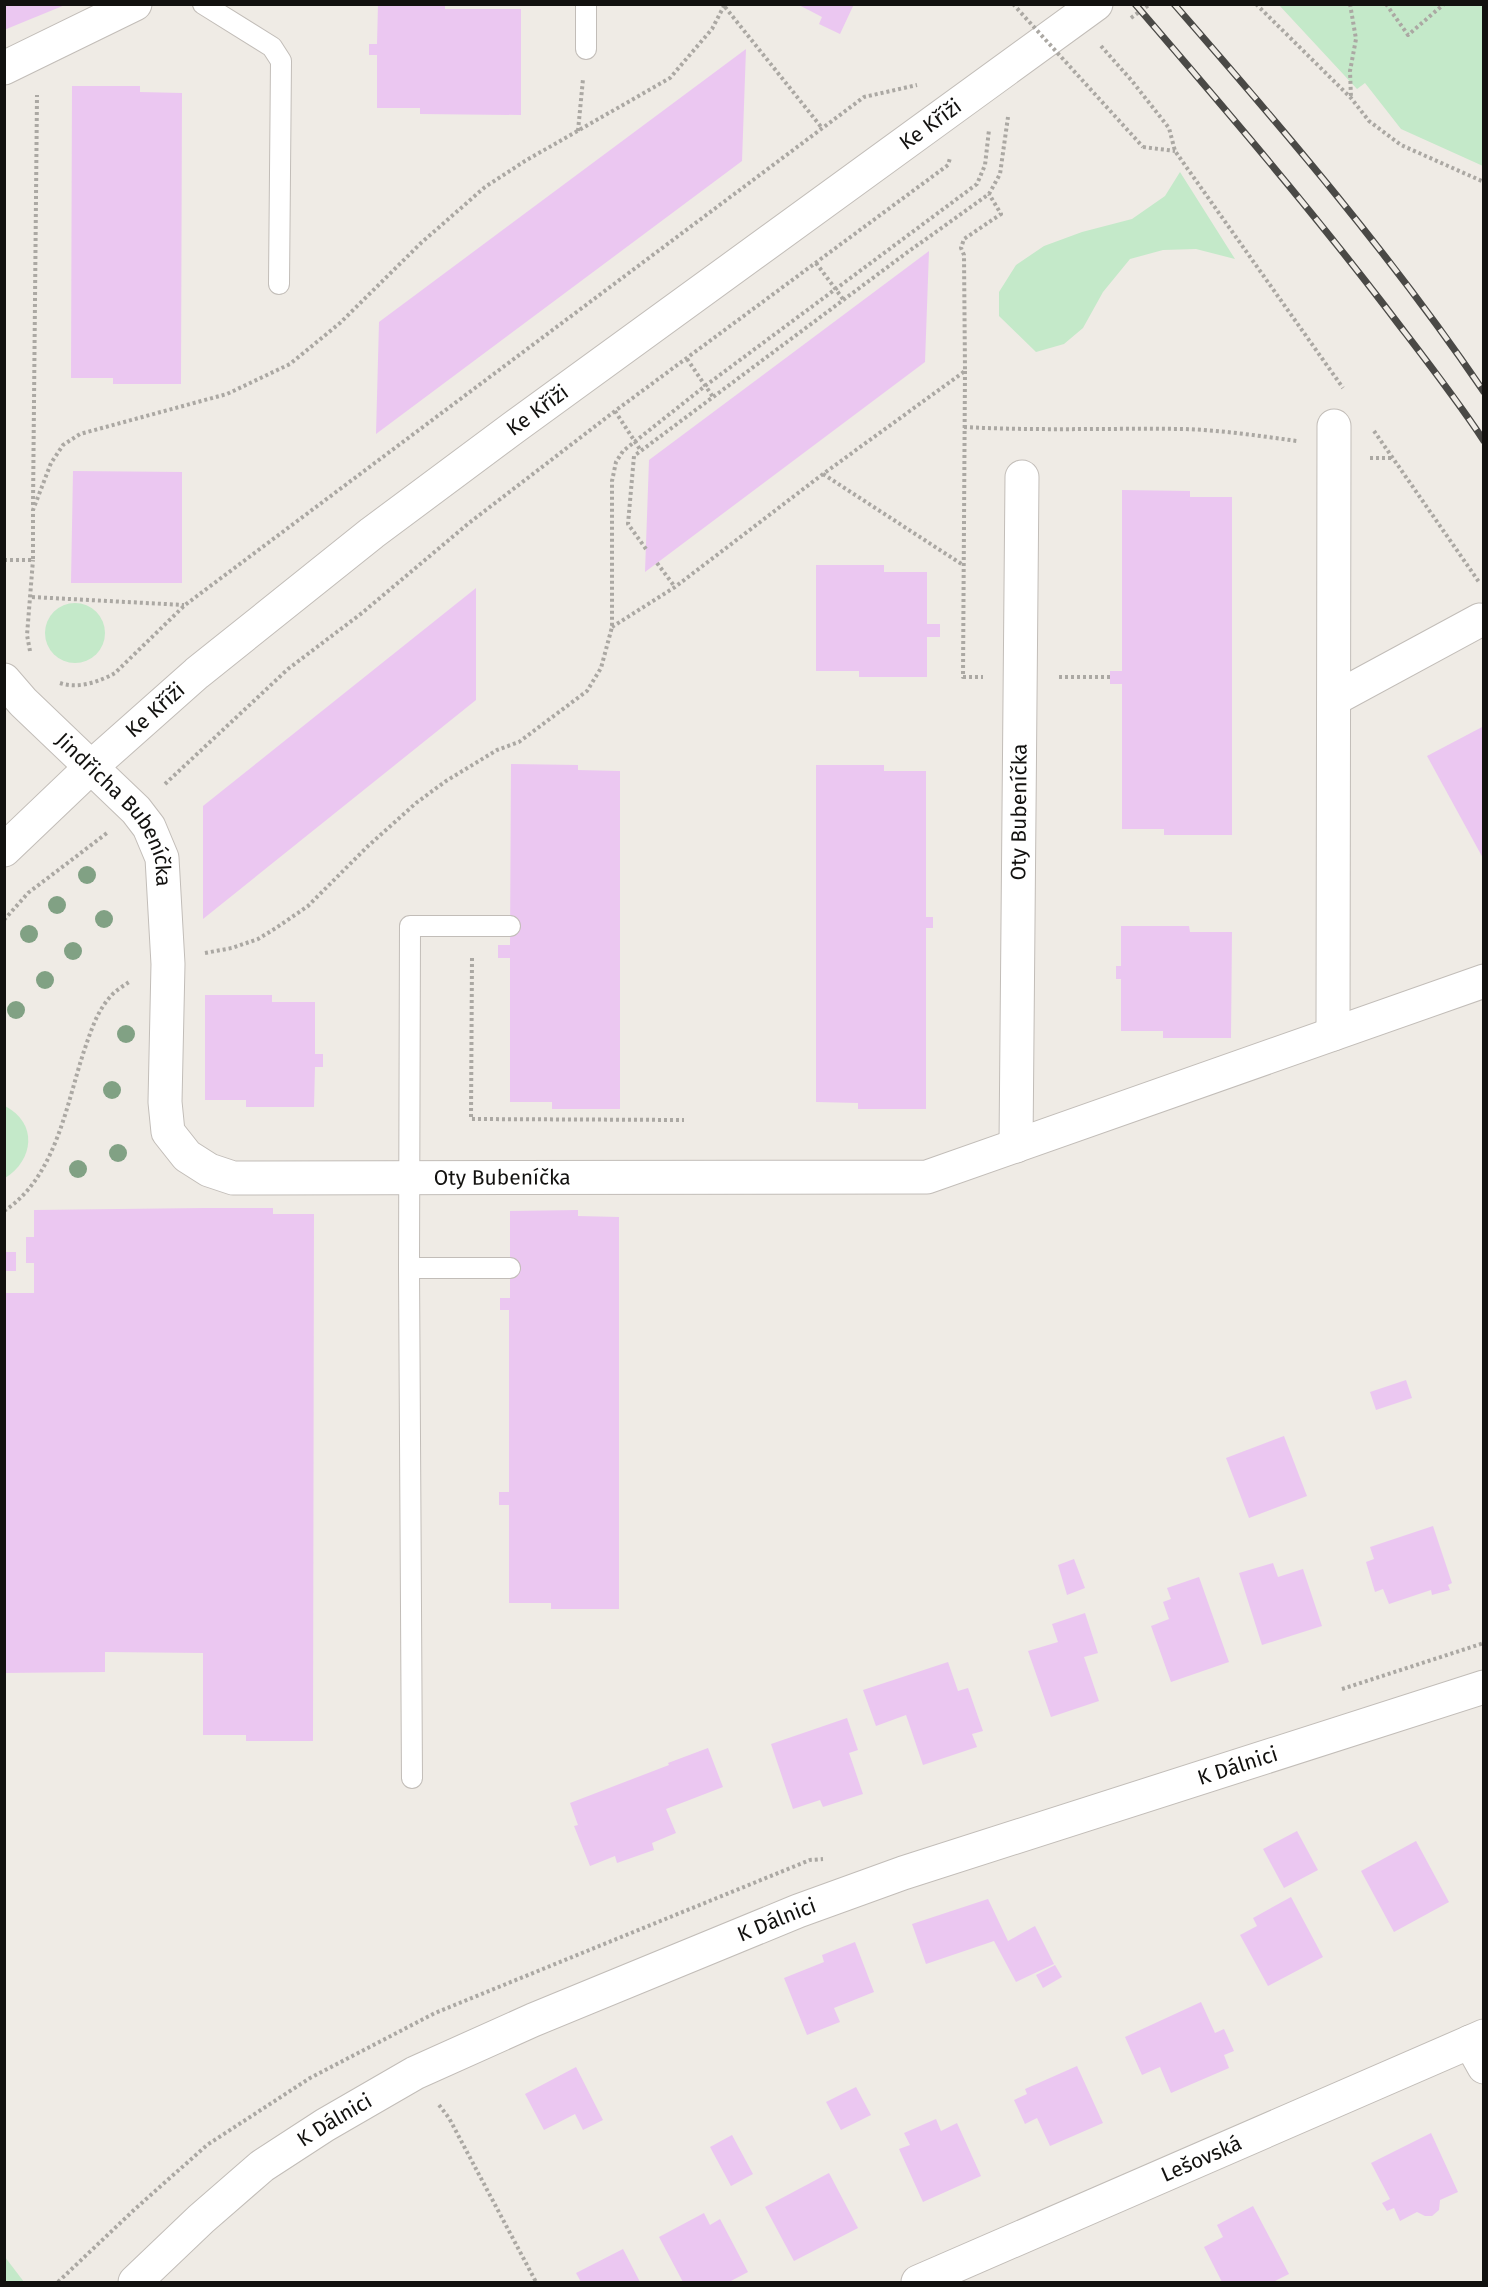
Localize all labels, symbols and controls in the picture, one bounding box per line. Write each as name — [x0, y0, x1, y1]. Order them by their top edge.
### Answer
street label: Ke Kříži — [894, 93, 967, 156]
street label: Ke Kříži — [501, 379, 574, 442]
street label: Ke Kříži — [120, 677, 190, 743]
street label: Jindřicha Bubeníčka — [50, 727, 177, 887]
street label: Oty Bubeníčka — [1005, 743, 1033, 881]
street label: Oty Bubeníčka — [434, 1165, 571, 1191]
street label: K Dálnici — [1194, 1741, 1281, 1791]
street label: K Dálnici — [733, 1893, 820, 1948]
street label: K Dálnici — [292, 2088, 377, 2153]
street label: Lešovská — [1157, 2130, 1246, 2188]

